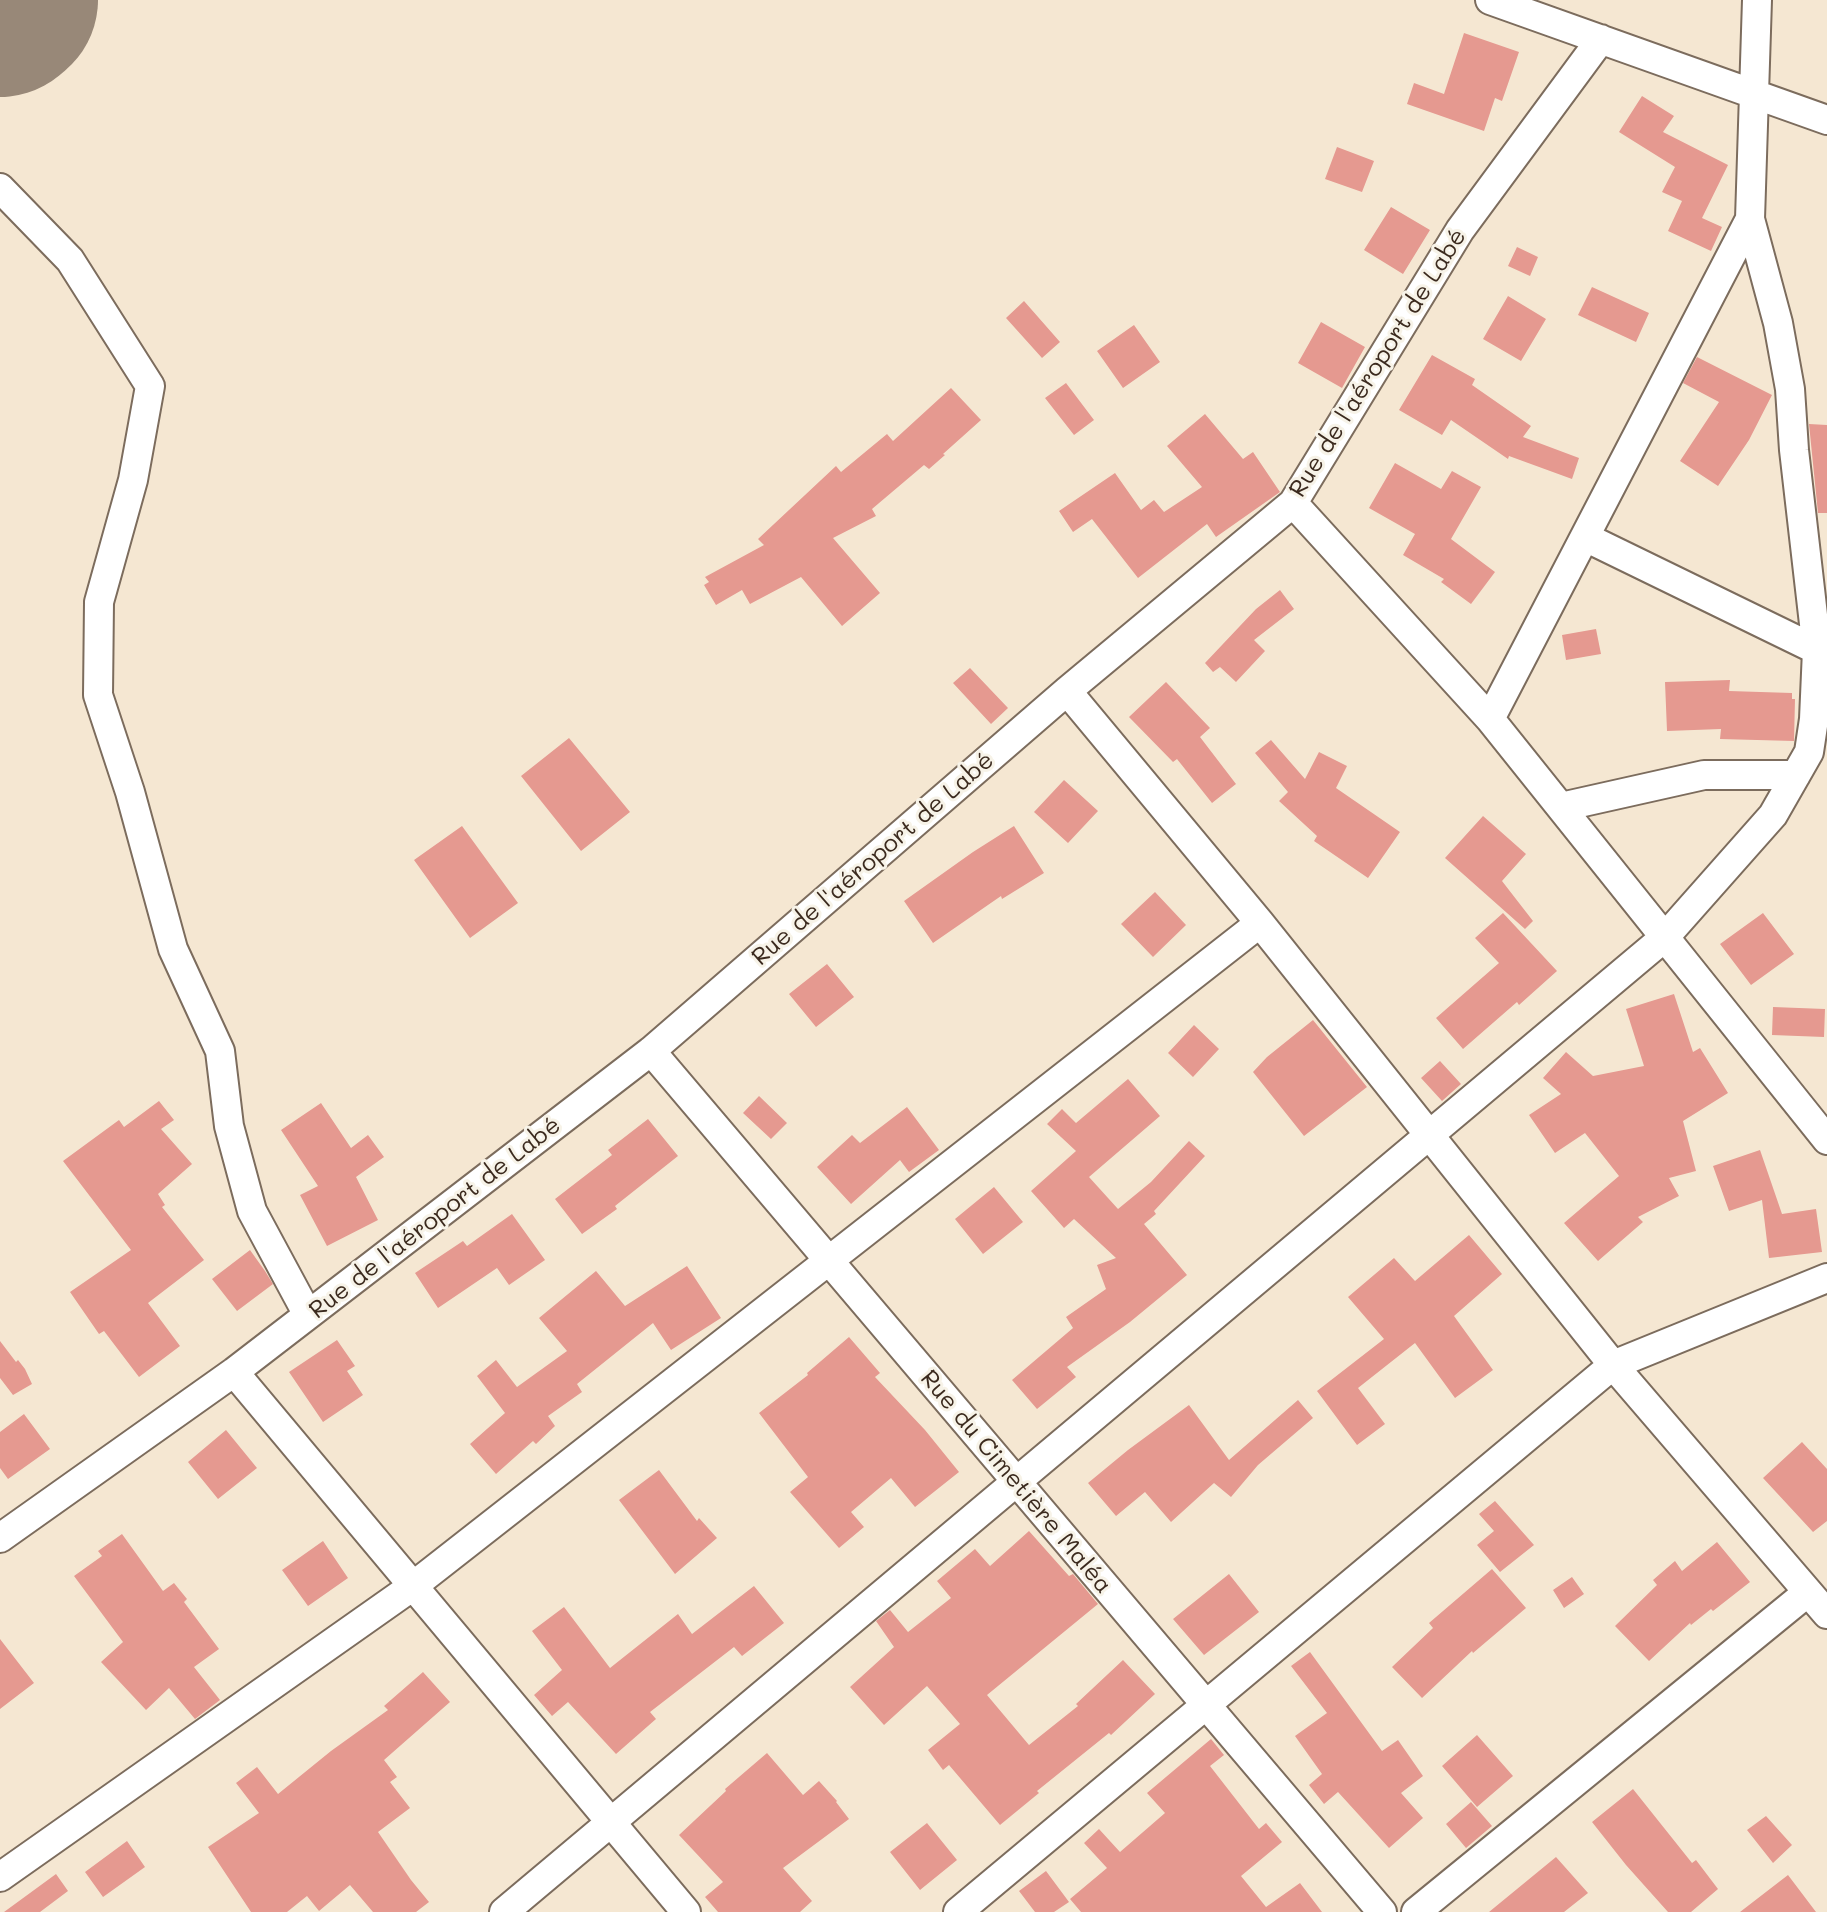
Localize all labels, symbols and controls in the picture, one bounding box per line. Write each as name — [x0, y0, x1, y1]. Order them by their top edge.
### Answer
street label: Rue de l'aéroport de Labé — [1283, 223, 1473, 503]
street label: Rue de l'aéroport de Labé — [746, 746, 1000, 972]
street label: Rue de l'aéroport de Labé — [304, 1111, 566, 1325]
street label: Rue du Cimetière Maléa — [914, 1364, 1118, 1600]

